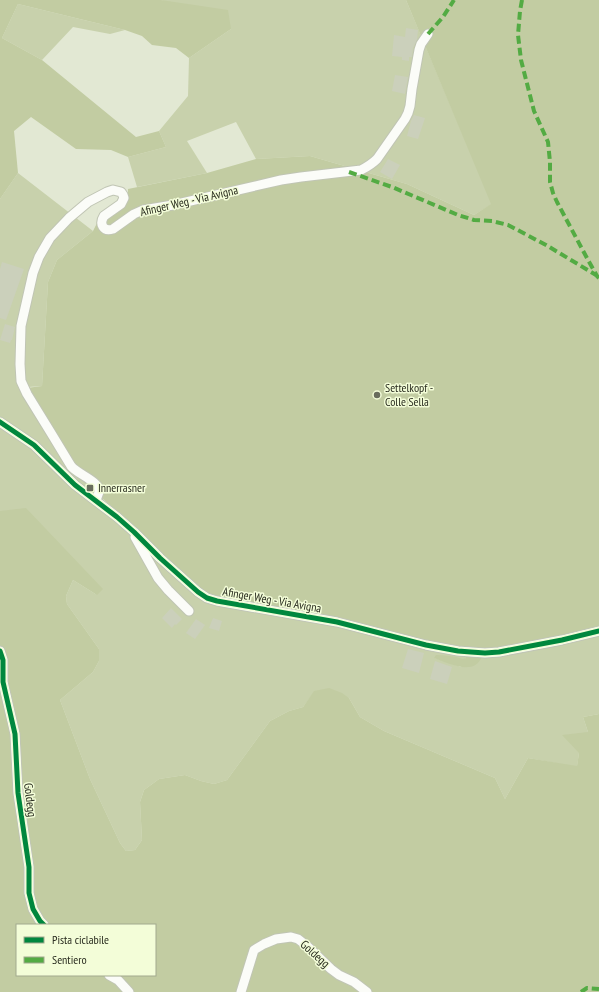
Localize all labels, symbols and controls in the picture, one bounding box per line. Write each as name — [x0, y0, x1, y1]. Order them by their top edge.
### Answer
street label: Afinger Weg - Via Avigna — [138, 182, 239, 219]
place label: Settelkopf - Colle Sella — [385, 380, 433, 409]
marker: Settelkopf - Colle Sella — [372, 390, 382, 400]
place label: Innerrasner — [98, 480, 146, 495]
marker: Innerrasner — [85, 483, 95, 493]
street label: Afinger Weg - Via Avigna — [222, 583, 323, 616]
street label: Goldegg — [21, 782, 40, 818]
legend — [16, 924, 156, 976]
text: Pista ciclabile — [52, 932, 109, 947]
street label: Goldegg — [298, 937, 333, 971]
text: Sentiero — [52, 952, 87, 967]

